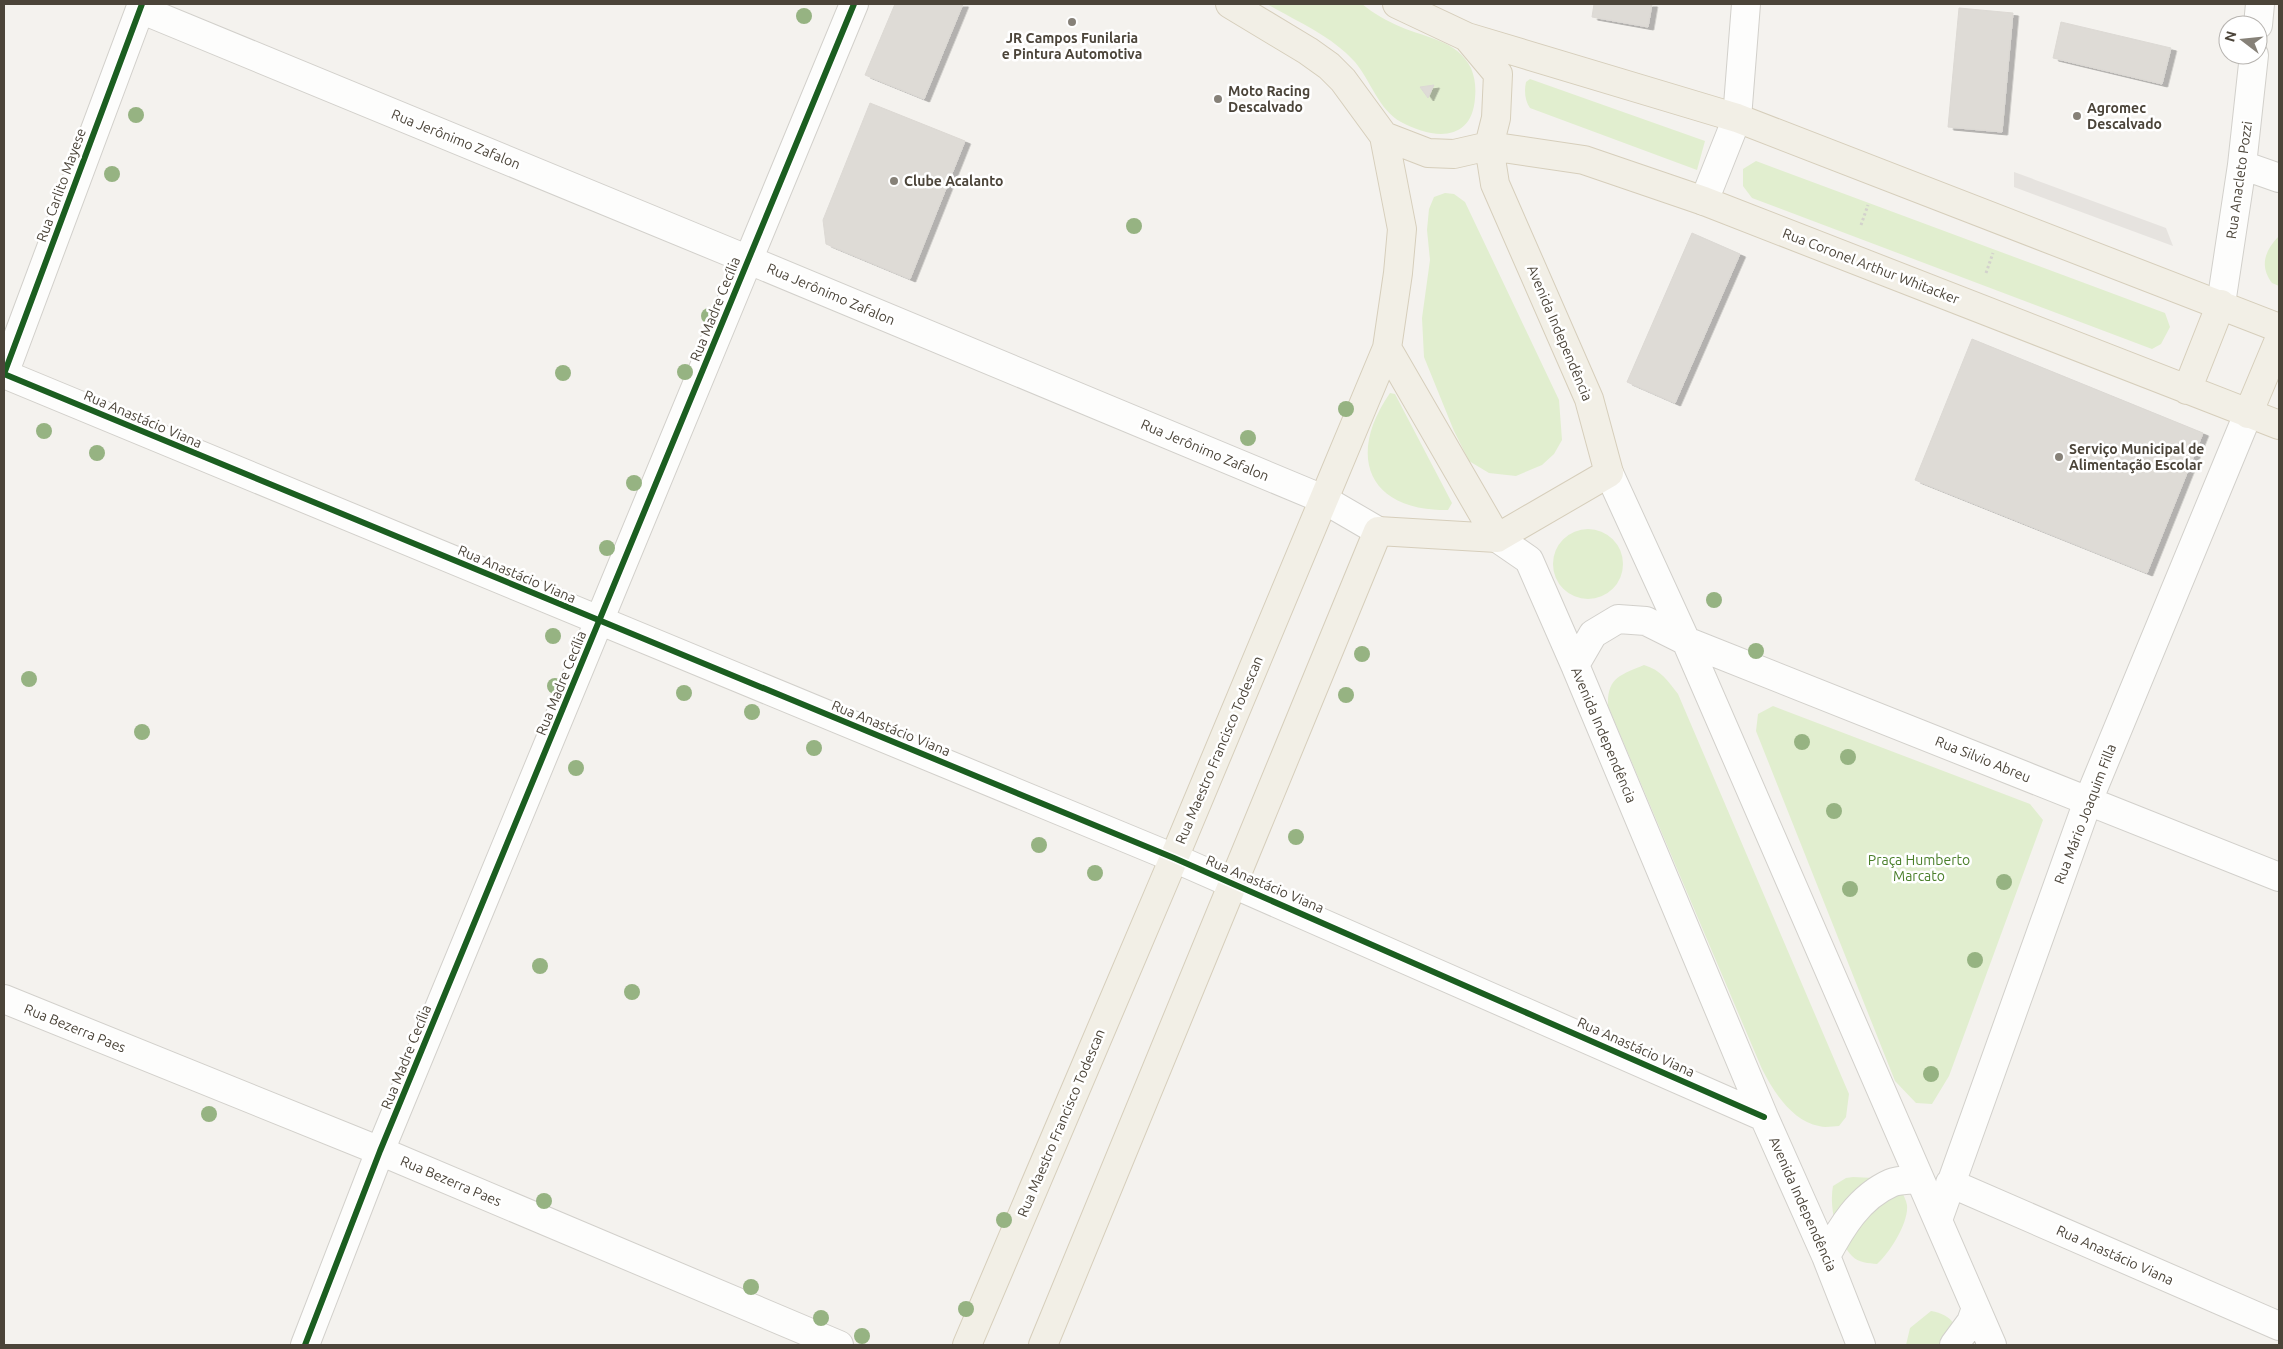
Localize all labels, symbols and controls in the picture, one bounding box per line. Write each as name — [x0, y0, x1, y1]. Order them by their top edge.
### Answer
north arrow — [2218, 15, 2268, 65]
marker: JR Campos Funilaria e Pintura Automotiva — [1066, 16, 1078, 28]
text: N — [2221, 29, 2240, 44]
place label: JR Campos Funilaria e Pintura Automotiva — [1002, 30, 1142, 62]
place label: Moto Racing Descalvado — [1228, 83, 1310, 115]
marker: Moto Racing Descalvado — [1212, 93, 1224, 105]
place label: Agromec Descalvado — [2087, 100, 2162, 132]
street label: Rua Jerônimo Zafalon — [389, 106, 523, 172]
marker: Agromec Descalvado — [2071, 110, 2083, 122]
street label: Rua Anacleto Pozzi — [2223, 120, 2255, 240]
street label: Rua Carlito Mayese — [33, 126, 89, 244]
place label: Clube Acalanto — [904, 173, 1004, 189]
marker: Clube Acalanto — [888, 175, 900, 187]
street label: Rua Coronel Arthur Whitacker — [1780, 225, 1962, 307]
street label: Rua Madre Cecília — [687, 254, 743, 364]
street label: Rua Jerônimo Zafalon — [765, 260, 897, 328]
street label: Avenida Independência — [1524, 263, 1596, 403]
street label: Rua Anastácio Viana — [82, 387, 204, 451]
street label: Rua Jerônimo Zafalon — [1139, 416, 1271, 484]
place label: Serviço Municipal de Alimentação Escolar — [2069, 441, 2204, 474]
marker: Serviço Municipal de Alimentação Escolar — [2053, 451, 2065, 463]
street label: Rua Anastácio Viana — [456, 542, 578, 606]
street label: Rua Madre Cecília — [533, 628, 589, 738]
street label: Rua Maestro Francisco Todescan — [1172, 653, 1266, 847]
street label: Avenida Independência — [1568, 665, 1640, 805]
street label: Rua Anastácio Viana — [829, 697, 953, 759]
street label: Rua Silvio Abreu — [1933, 733, 2033, 785]
street label: Rua Mário Joaquim Filla — [2051, 742, 2119, 886]
street label: Rua Anastácio Viana — [1204, 852, 1326, 916]
park label: Praça Humberto Marcato — [1868, 852, 1970, 884]
street label: Rua Bezerra Paes — [22, 1000, 128, 1056]
street label: Rua Madre Cecília — [378, 1002, 434, 1112]
street label: Rua Anastácio Viana — [1575, 1014, 1697, 1080]
street label: Rua Maestro Francisco Todescan — [1014, 1026, 1108, 1220]
street label: Avenida Independência — [1766, 1134, 1840, 1274]
street label: Rua Bezerra Paes — [398, 1153, 504, 1209]
street label: Rua Anastácio Viana — [2054, 1222, 2176, 1288]

